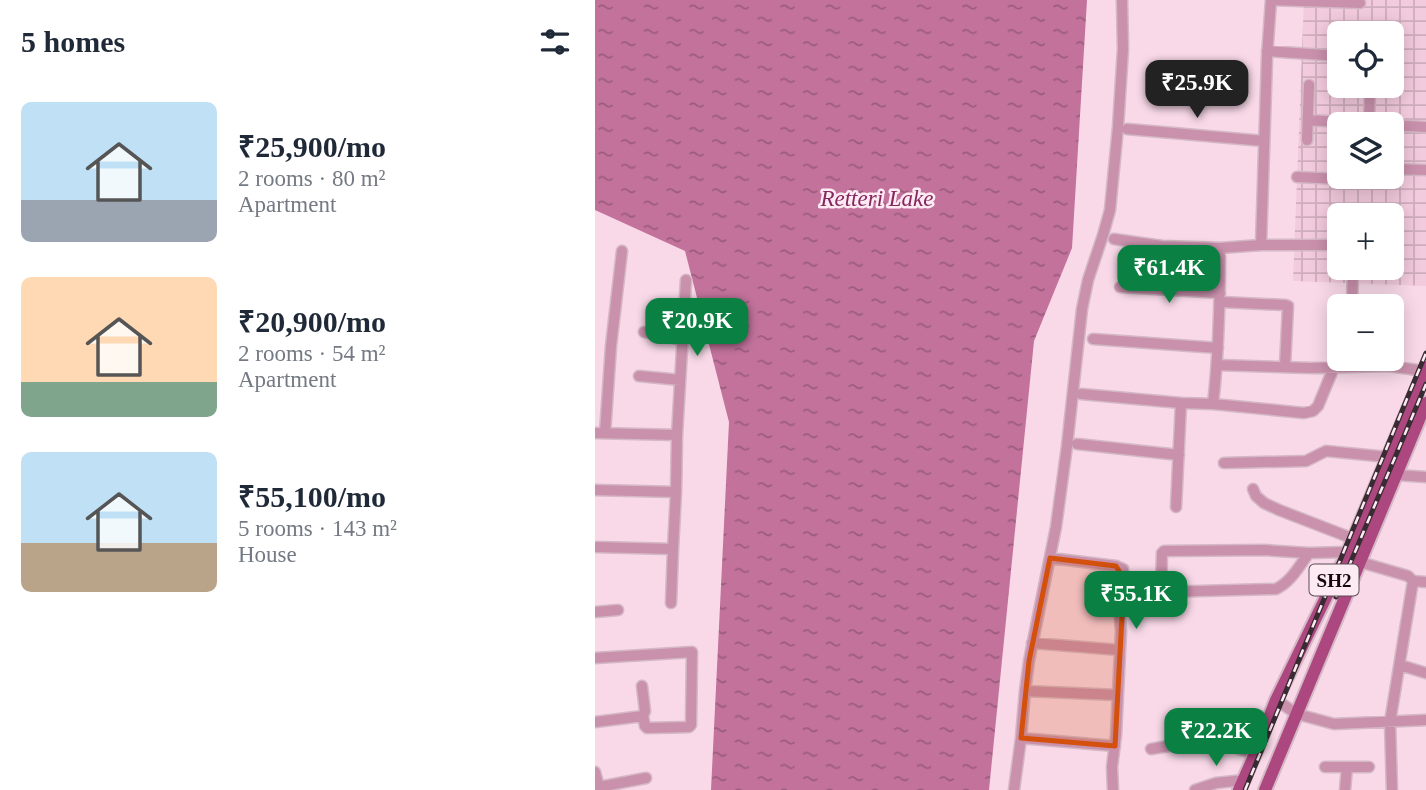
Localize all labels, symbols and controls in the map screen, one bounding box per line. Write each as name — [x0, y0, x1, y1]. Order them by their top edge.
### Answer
map controls — [1327, 21, 1404, 371]
button: locate — [1327, 21, 1404, 98]
icon: filters — [536, 23, 574, 61]
text: 5 homes — [21, 25, 125, 58]
pin: ₹25.9K — [1140, 60, 1254, 120]
text: ₹25.9K — [1161, 70, 1233, 95]
button: layers — [1327, 112, 1404, 189]
icon: home — [77, 130, 161, 214]
text: ₹25,900/mo — [238, 130, 386, 163]
text: 2 rooms · 80 m² — [238, 166, 385, 191]
water label: Retteri Lake — [819, 186, 934, 211]
text: Apartment — [238, 192, 336, 217]
button: + — [1327, 203, 1404, 280]
pin: ₹61.4K — [1112, 246, 1226, 305]
text: ₹61.4K — [1133, 255, 1205, 280]
button: − — [1327, 294, 1404, 371]
pin: ₹20.9K — [640, 298, 754, 358]
icon: home — [77, 305, 161, 389]
text: ₹20,900/mo — [238, 305, 386, 338]
text: ₹20.9K — [661, 308, 733, 333]
text: 2 rooms · 54 m² — [238, 341, 385, 366]
text: Apartment — [238, 367, 336, 392]
icon: home — [77, 480, 161, 564]
text: ₹55,100/mo — [238, 480, 386, 513]
text: 5 rooms · 143 m² — [238, 516, 397, 541]
text: House — [238, 542, 297, 567]
road number: SH2 — [1309, 565, 1359, 596]
pin: ₹55.1K — [1079, 572, 1193, 631]
text: ₹55.1K — [1100, 581, 1172, 606]
pin: ₹22.2K — [1159, 708, 1273, 768]
text: ₹22.2K — [1180, 718, 1252, 743]

